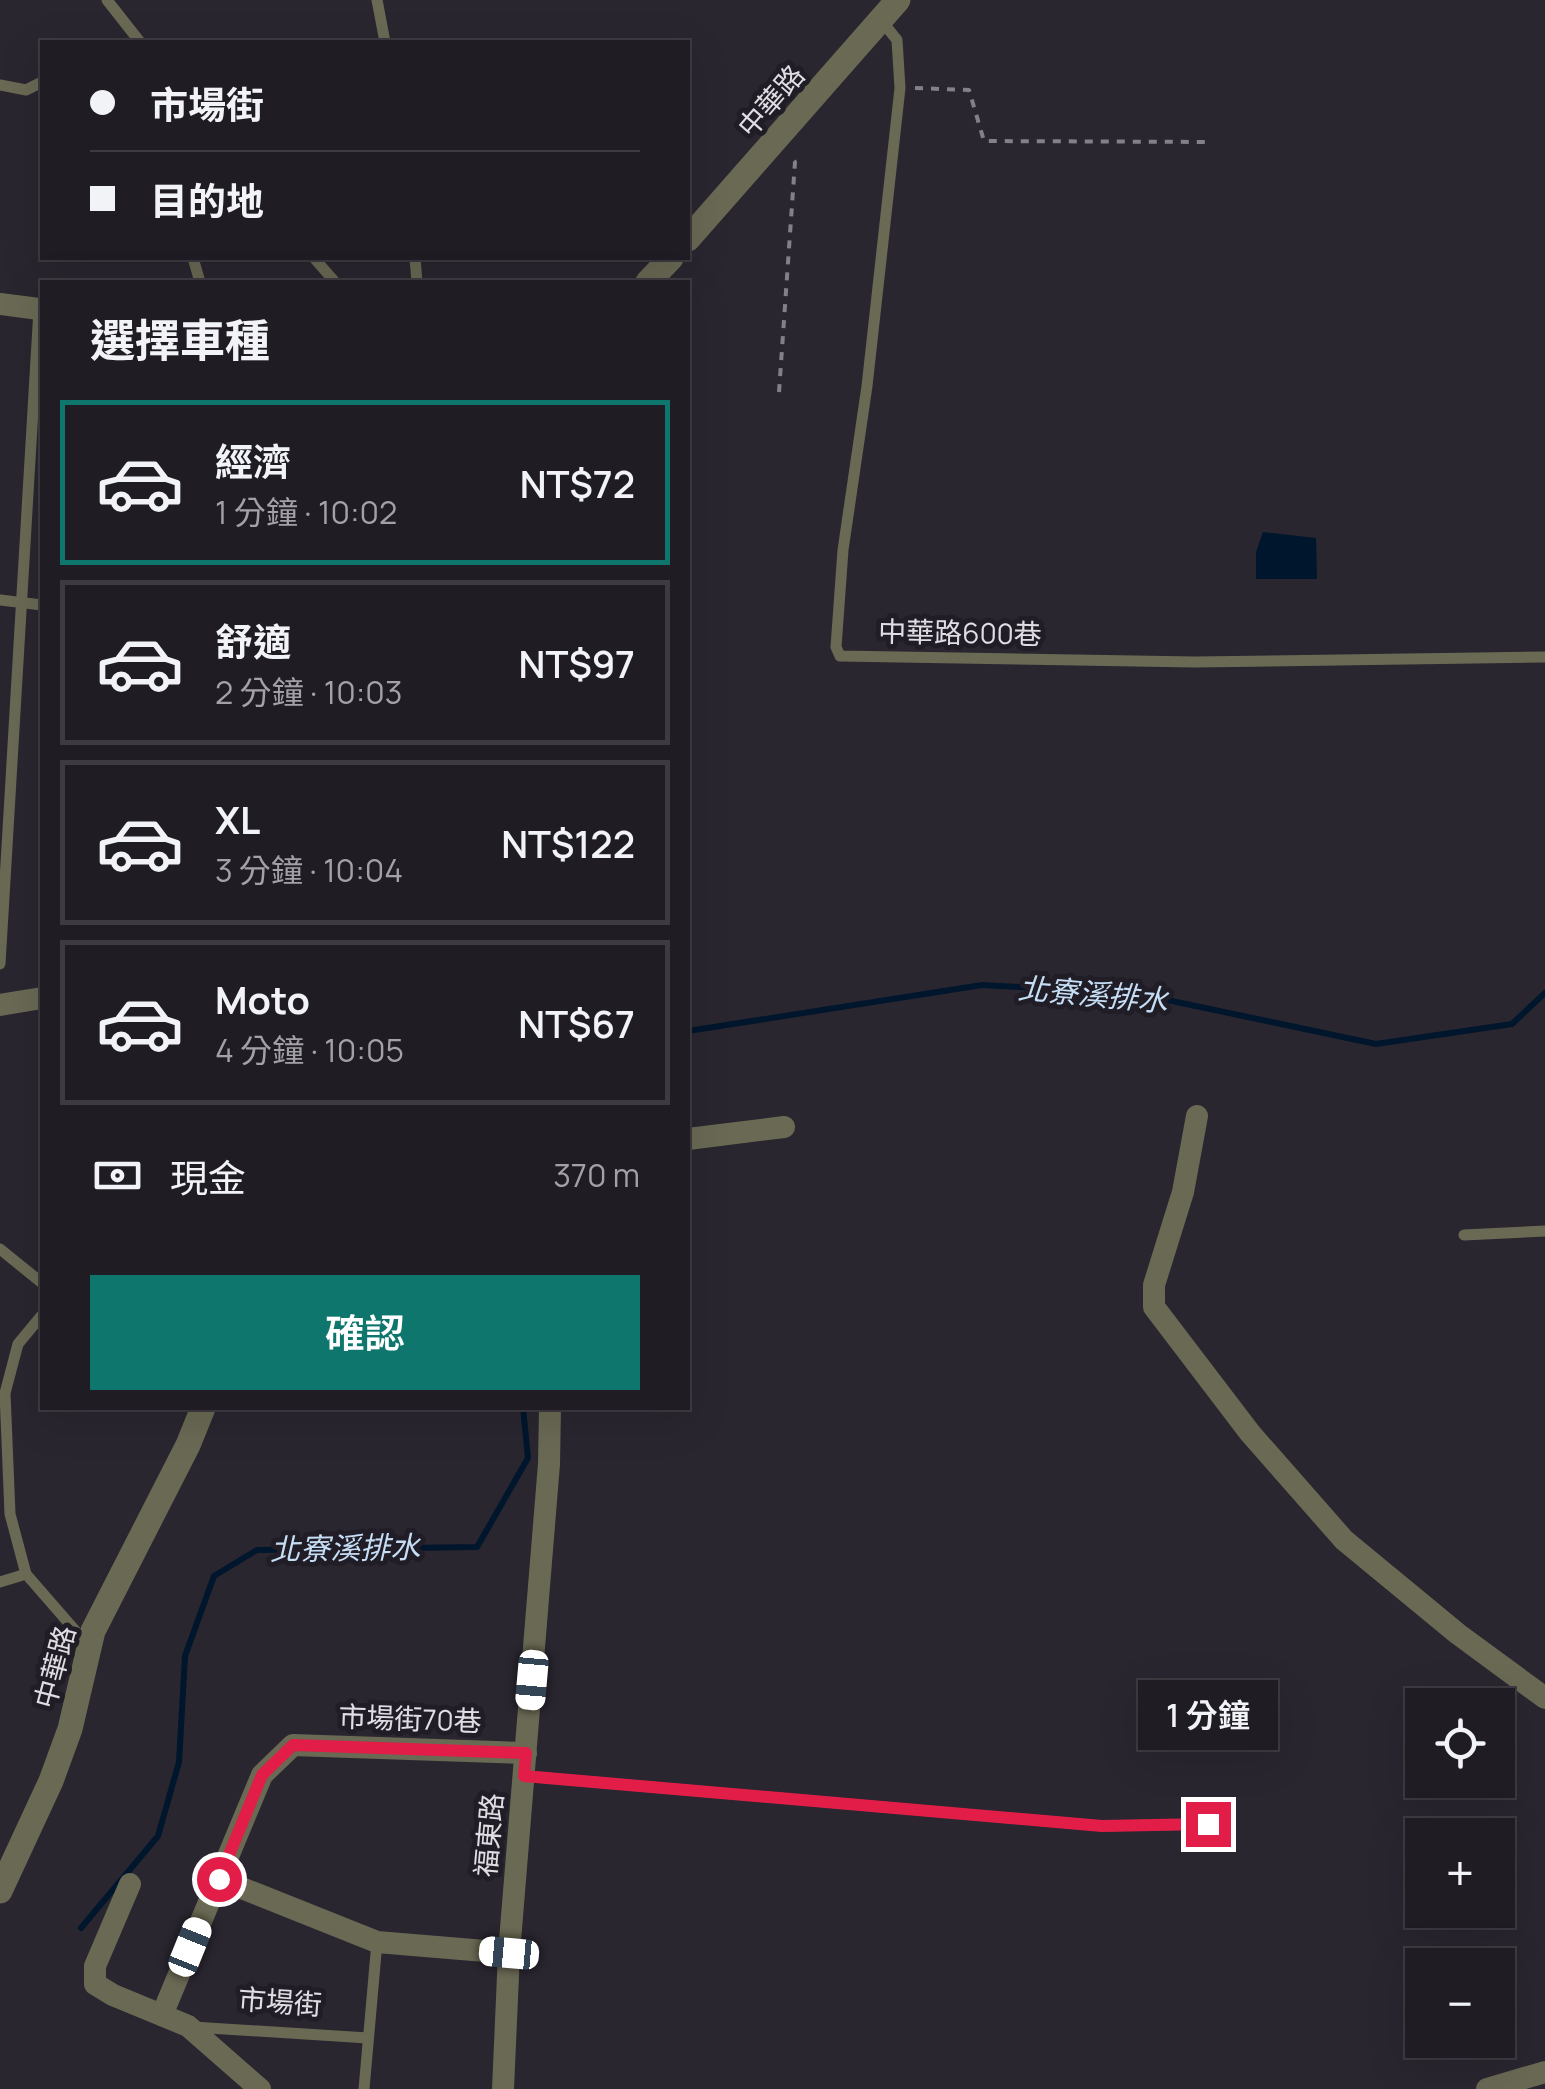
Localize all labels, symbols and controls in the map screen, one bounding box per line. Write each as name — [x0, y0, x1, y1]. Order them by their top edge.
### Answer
street label: 中華路 — [728, 56, 812, 145]
text: 市場街 — [150, 78, 264, 130]
text: 目的地 — [150, 174, 264, 226]
text: 選擇車種 — [90, 309, 270, 371]
text: 經濟 — [215, 435, 291, 487]
icon: car — [95, 438, 185, 528]
text: NT$72 — [520, 457, 635, 509]
text: 1 分鐘 · 10:02 — [215, 490, 397, 534]
street label: 中華路600巷 — [878, 612, 1042, 652]
text: 舒適 — [215, 615, 291, 667]
icon: car — [95, 618, 185, 708]
text: NT$97 — [519, 637, 635, 689]
text: 2 分鐘 · 10:03 — [215, 670, 402, 714]
text: XL — [215, 793, 260, 845]
icon: car — [95, 798, 185, 888]
text: NT$122 — [501, 817, 635, 869]
text: 3 分鐘 · 10:04 — [215, 848, 403, 892]
water label: 北寮溪排水 — [1017, 967, 1172, 1021]
text: Moto — [215, 973, 310, 1025]
icon: car — [95, 978, 185, 1068]
text: NT$67 — [518, 997, 635, 1049]
text: 4 分鐘 · 10:05 — [215, 1028, 404, 1072]
icon: cash — [90, 1148, 145, 1203]
text: 現金 — [170, 1151, 246, 1203]
text: 370 m — [553, 1153, 640, 1197]
button: 確認 — [90, 1275, 640, 1390]
water label: 北寮溪排水 — [270, 1526, 422, 1569]
street label: 中華路 — [25, 1621, 83, 1712]
car — [514, 1649, 550, 1711]
callout: 1 分鐘 — [1138, 1679, 1278, 1749]
map controls — [1405, 1688, 1515, 2058]
button: locate — [1405, 1688, 1515, 1798]
text: 1 分鐘 — [1166, 1693, 1250, 1737]
street label: 市場街70巷 — [338, 1697, 482, 1739]
street label: 福東路 — [465, 1791, 511, 1878]
route end — [1186, 1802, 1231, 1847]
button: + — [1405, 1818, 1515, 1928]
route start — [197, 1857, 242, 1902]
car — [165, 1914, 215, 1980]
car — [478, 1935, 540, 1971]
button: − — [1405, 1948, 1515, 2058]
street label: 市場街 — [237, 1979, 323, 2023]

